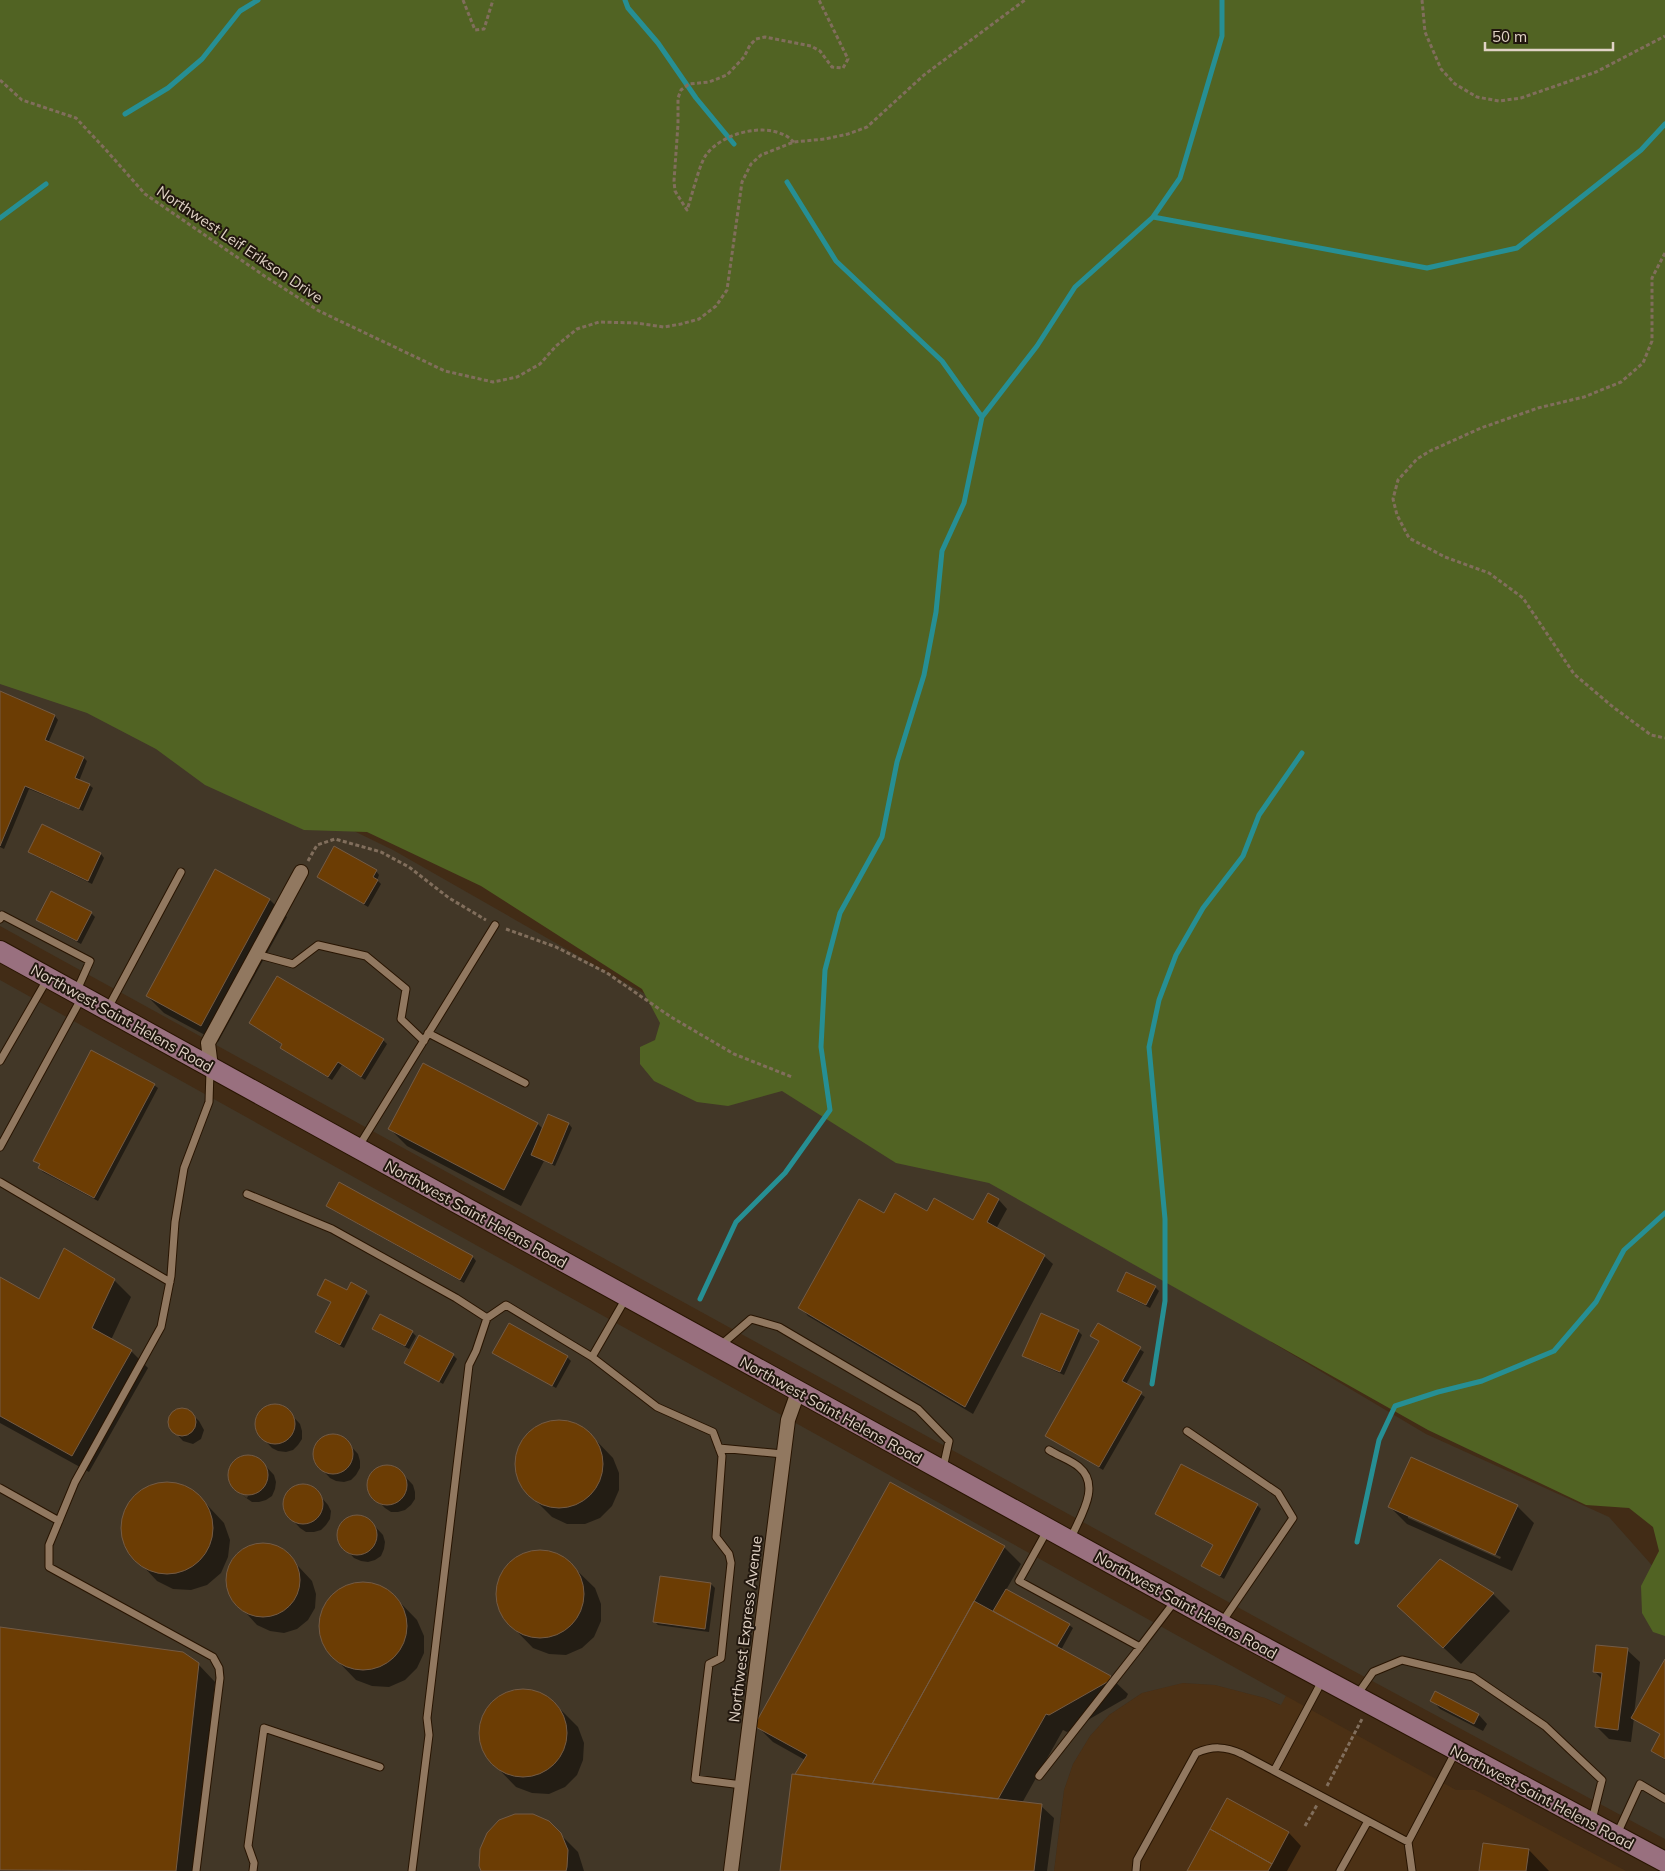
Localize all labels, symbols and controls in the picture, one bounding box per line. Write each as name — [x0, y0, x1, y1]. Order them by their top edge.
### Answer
scale bar — [1485, 20, 1612, 52]
text: 50 m — [1492, 27, 1527, 46]
street label: Northwest Leif Erikson Drive — [153, 181, 327, 307]
street label: Northwest Saint Helens Road — [28, 960, 216, 1076]
street label: Northwest Saint Helens Road — [382, 1156, 570, 1272]
street label: Northwest Saint Helens Road — [737, 1352, 925, 1468]
street label: Northwest Express Avenue — [724, 1535, 766, 1723]
street label: Northwest Saint Helens Road — [1092, 1547, 1280, 1663]
street label: Northwest Saint Helens Road — [1447, 1740, 1637, 1854]

